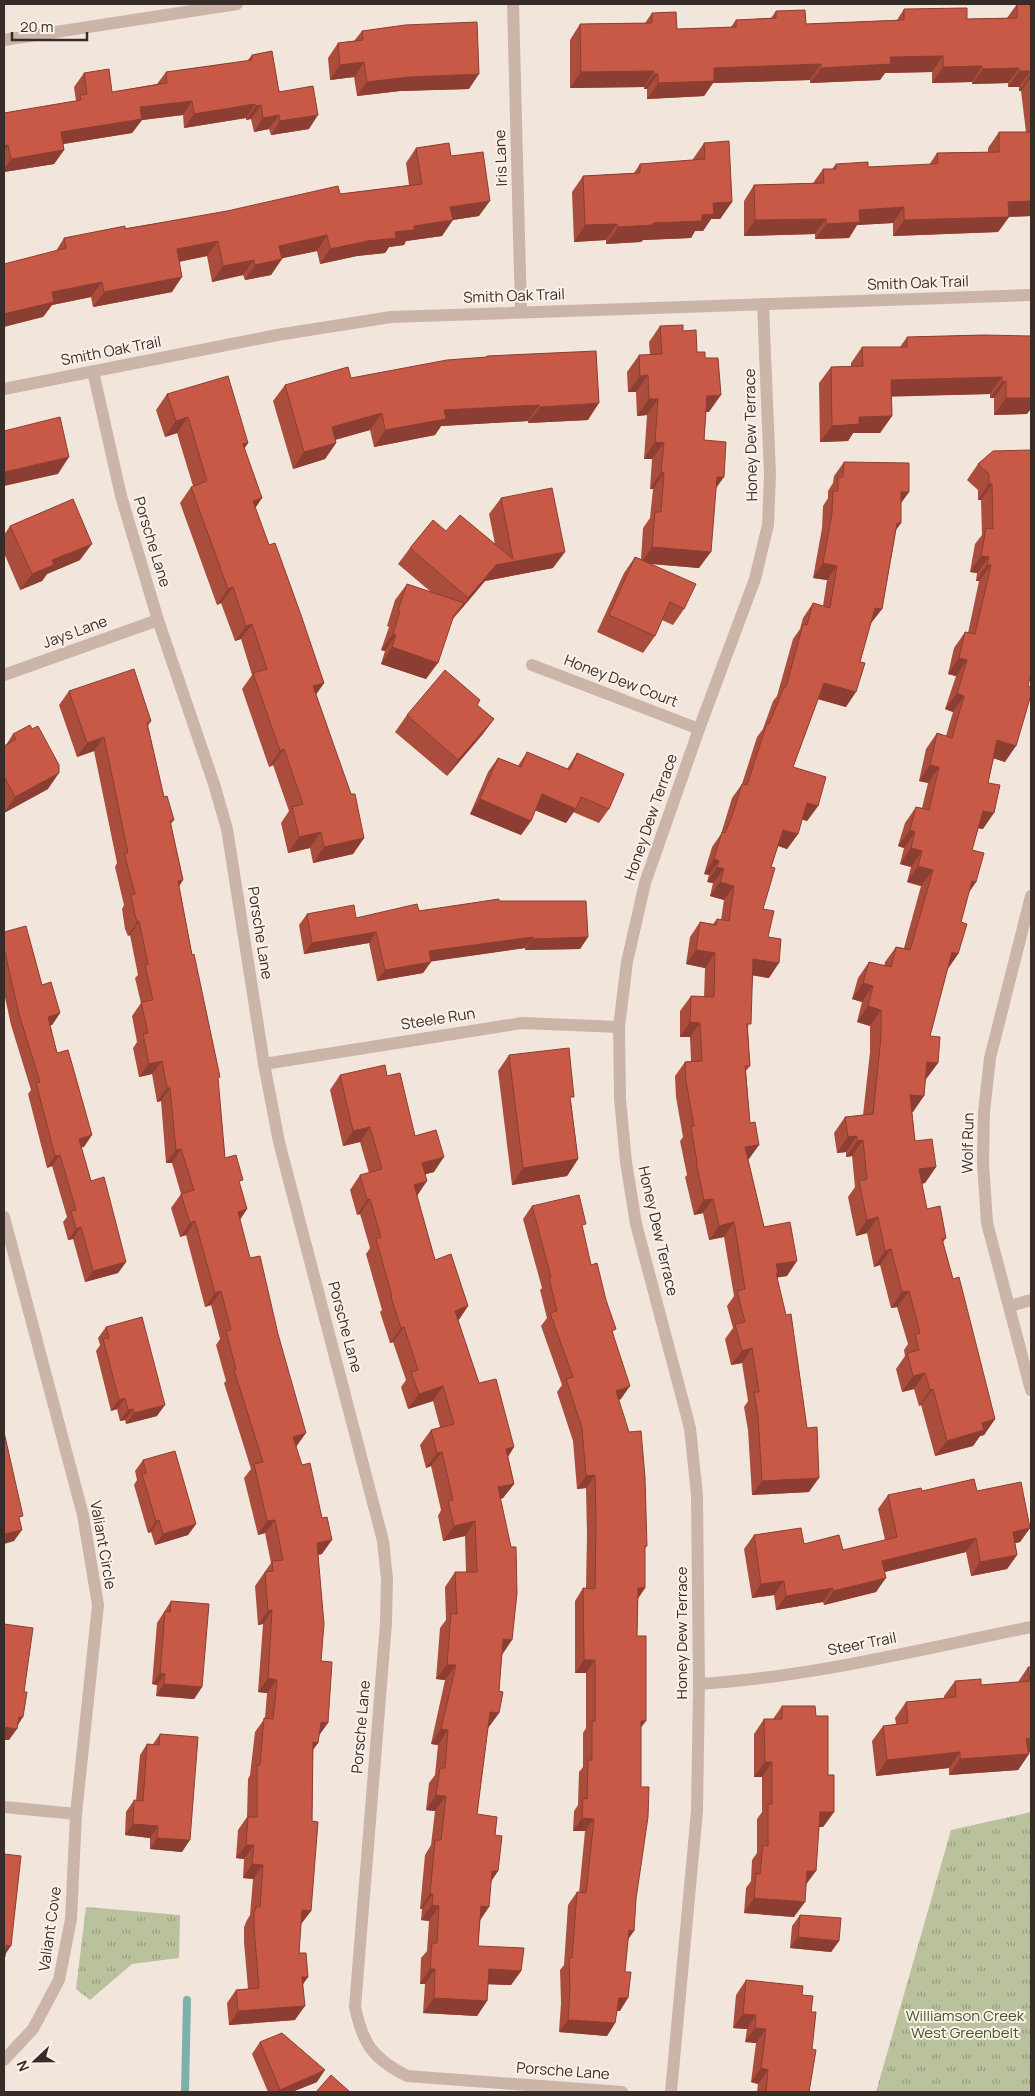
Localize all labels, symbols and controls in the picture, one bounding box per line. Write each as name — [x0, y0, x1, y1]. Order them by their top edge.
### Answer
scale bar — [12, 10, 88, 42]
text: 20 m — [20, 16, 53, 37]
street label: Iris Lane — [489, 129, 512, 187]
street label: Smith Oak Trail — [867, 270, 969, 295]
street label: Smith Oak Trail — [463, 283, 565, 308]
street label: Smith Oak Trail — [59, 331, 163, 371]
street label: Honey Dew Terrace — [739, 368, 762, 502]
street label: Porsche Lane — [129, 494, 176, 590]
street label: Jays Lane — [40, 610, 110, 653]
street label: Honey Dew Court — [561, 649, 681, 712]
street label: Honey Dew Terrace — [619, 750, 682, 883]
street label: Porsche Lane — [243, 885, 278, 981]
street label: Steele Run — [399, 1002, 477, 1035]
street label: Wolf Run — [956, 1112, 979, 1174]
street label: Honey Dew Terrace — [633, 1164, 684, 1298]
street label: Porsche Lane — [323, 1279, 368, 1375]
street label: Valiant Circle — [85, 1499, 122, 1591]
street label: Honey Dew Terrace — [671, 1566, 692, 1699]
street label: Steer Trail — [826, 1627, 898, 1660]
street label: Porsche Lane — [346, 1679, 375, 1774]
street label: Valiant Cove — [33, 1885, 66, 1973]
park label: Williamson Creek West Greenbelt — [906, 2005, 1025, 2043]
north arrow — [10, 2036, 60, 2086]
street label: Porsche Lane — [516, 2057, 611, 2084]
text: N — [12, 2058, 33, 2074]

